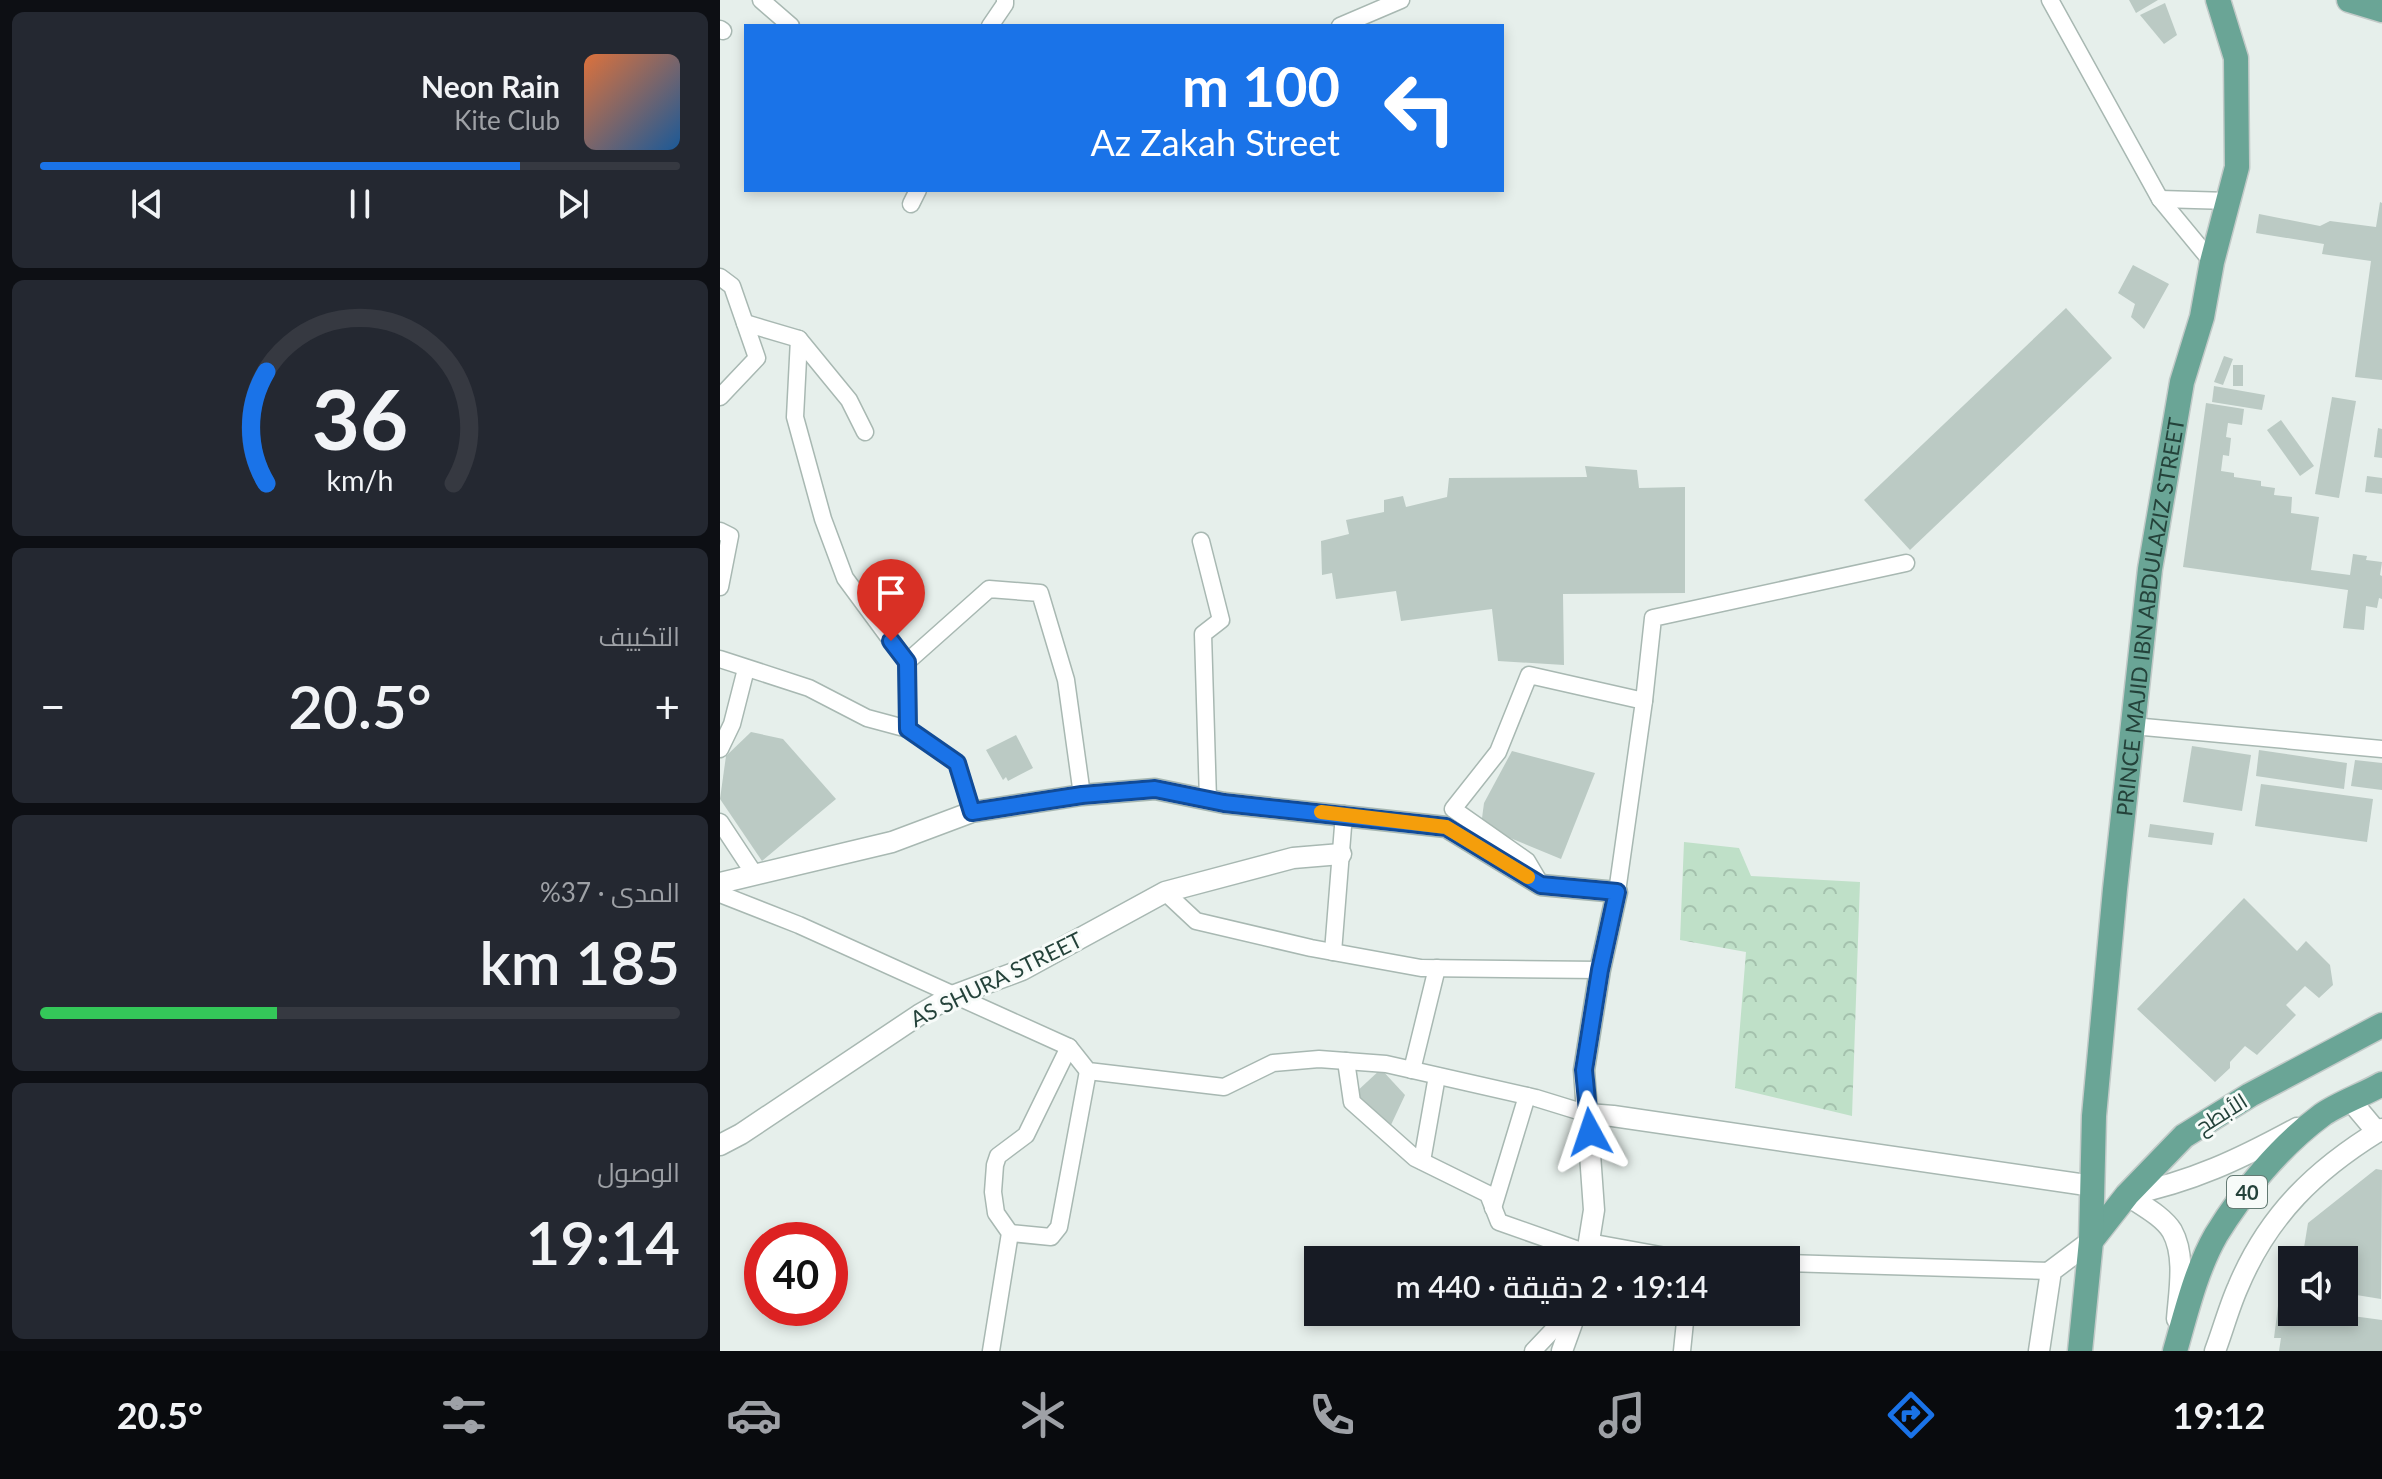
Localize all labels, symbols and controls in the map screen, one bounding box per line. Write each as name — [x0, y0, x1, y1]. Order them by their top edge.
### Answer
text: 100 m — [1182, 52, 1340, 119]
icon: left — [1368, 56, 1472, 160]
text: Neon Rain — [421, 68, 560, 104]
text: Kite Club — [454, 104, 560, 136]
text: Az Zakah Street — [1090, 120, 1340, 164]
icon: previous — [125, 182, 169, 226]
icon: pause — [338, 182, 382, 226]
icon: next — [551, 182, 595, 226]
text: 36 — [312, 367, 408, 467]
street label: PRINCE MAJID IBN ABDULAZIZ STREET — [2110, 415, 2189, 818]
text: km/h — [327, 463, 393, 497]
pin — [857, 559, 925, 641]
icon: arrive — [869, 571, 913, 615]
text: التكييف — [598, 620, 680, 652]
text: 20.5° — [288, 670, 432, 742]
text: − — [40, 680, 66, 732]
text: + — [654, 680, 680, 732]
text: المدى · 37% — [540, 876, 680, 908]
text: 185 km — [479, 926, 680, 998]
street label: AS SHURA STREET — [906, 926, 1086, 1032]
street label: الأبطح — [2190, 1087, 2253, 1141]
position arrow — [1548, 1090, 1632, 1174]
text: الوصول — [597, 1156, 680, 1188]
road number: 40 — [2227, 1176, 2267, 1208]
text: 19:14 — [526, 1206, 680, 1278]
speed limit sign: 40 — [744, 1222, 848, 1326]
map controls — [2278, 1246, 2358, 1326]
button: sound — [2278, 1246, 2358, 1326]
text: 19:14 · 2 دقيقة · 440 m — [1396, 1268, 1708, 1304]
icon: filters — [436, 1387, 492, 1443]
icon: car — [726, 1387, 782, 1443]
icon: climate — [1015, 1387, 1071, 1443]
icon: phone — [1304, 1387, 1360, 1443]
icon: music — [1594, 1387, 1650, 1443]
icon: directions — [1883, 1387, 1939, 1443]
text: 20.5° — [117, 1393, 203, 1437]
text: 19:12 — [2173, 1393, 2265, 1437]

